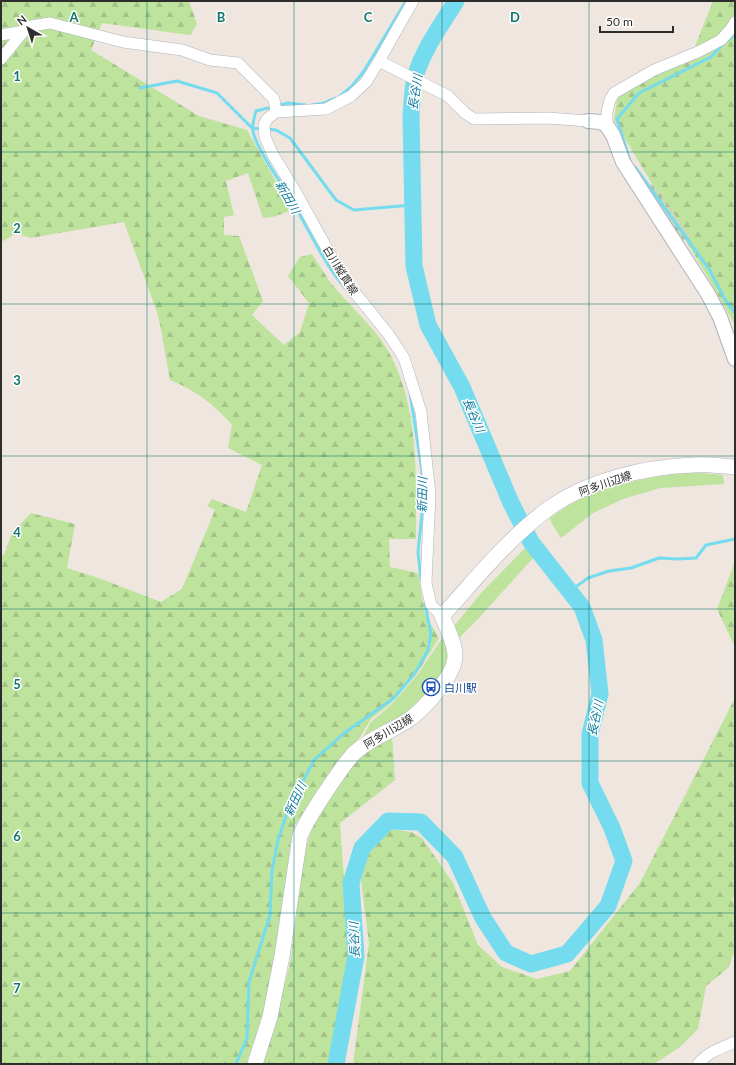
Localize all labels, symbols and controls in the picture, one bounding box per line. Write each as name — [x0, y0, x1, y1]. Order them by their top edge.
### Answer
north arrow — [8, 8, 48, 48]
scale bar — [600, 8, 673, 34]
text: A — [68, 9, 79, 25]
text: B — [217, 9, 226, 25]
text: C — [364, 9, 373, 25]
text: D — [510, 9, 520, 25]
text: N — [14, 12, 29, 28]
text: 50 m — [606, 14, 633, 29]
text: 1 — [13, 68, 21, 84]
water label: 長谷川 — [405, 71, 426, 111]
water label: 新田川 — [273, 178, 304, 218]
text: 2 — [13, 220, 21, 236]
street label: 白川縦貫線 — [321, 243, 361, 297]
text: 3 — [13, 372, 21, 388]
water label: 長谷川 — [460, 395, 489, 436]
street label: 阿多川辺線 — [577, 468, 633, 498]
water label: 新田川 — [414, 475, 430, 513]
text: 4 — [13, 524, 21, 540]
text: 5 — [13, 676, 21, 692]
bus stop icon: 白川駅 — [421, 677, 441, 697]
place label: 白川駅 — [444, 681, 477, 694]
water label: 長谷川 — [584, 697, 606, 737]
street label: 阿多川辺線 — [361, 711, 415, 751]
water label: 新田川 — [281, 778, 310, 818]
text: 6 — [13, 828, 21, 844]
water label: 長谷川 — [346, 920, 362, 958]
text: 7 — [13, 980, 21, 996]

